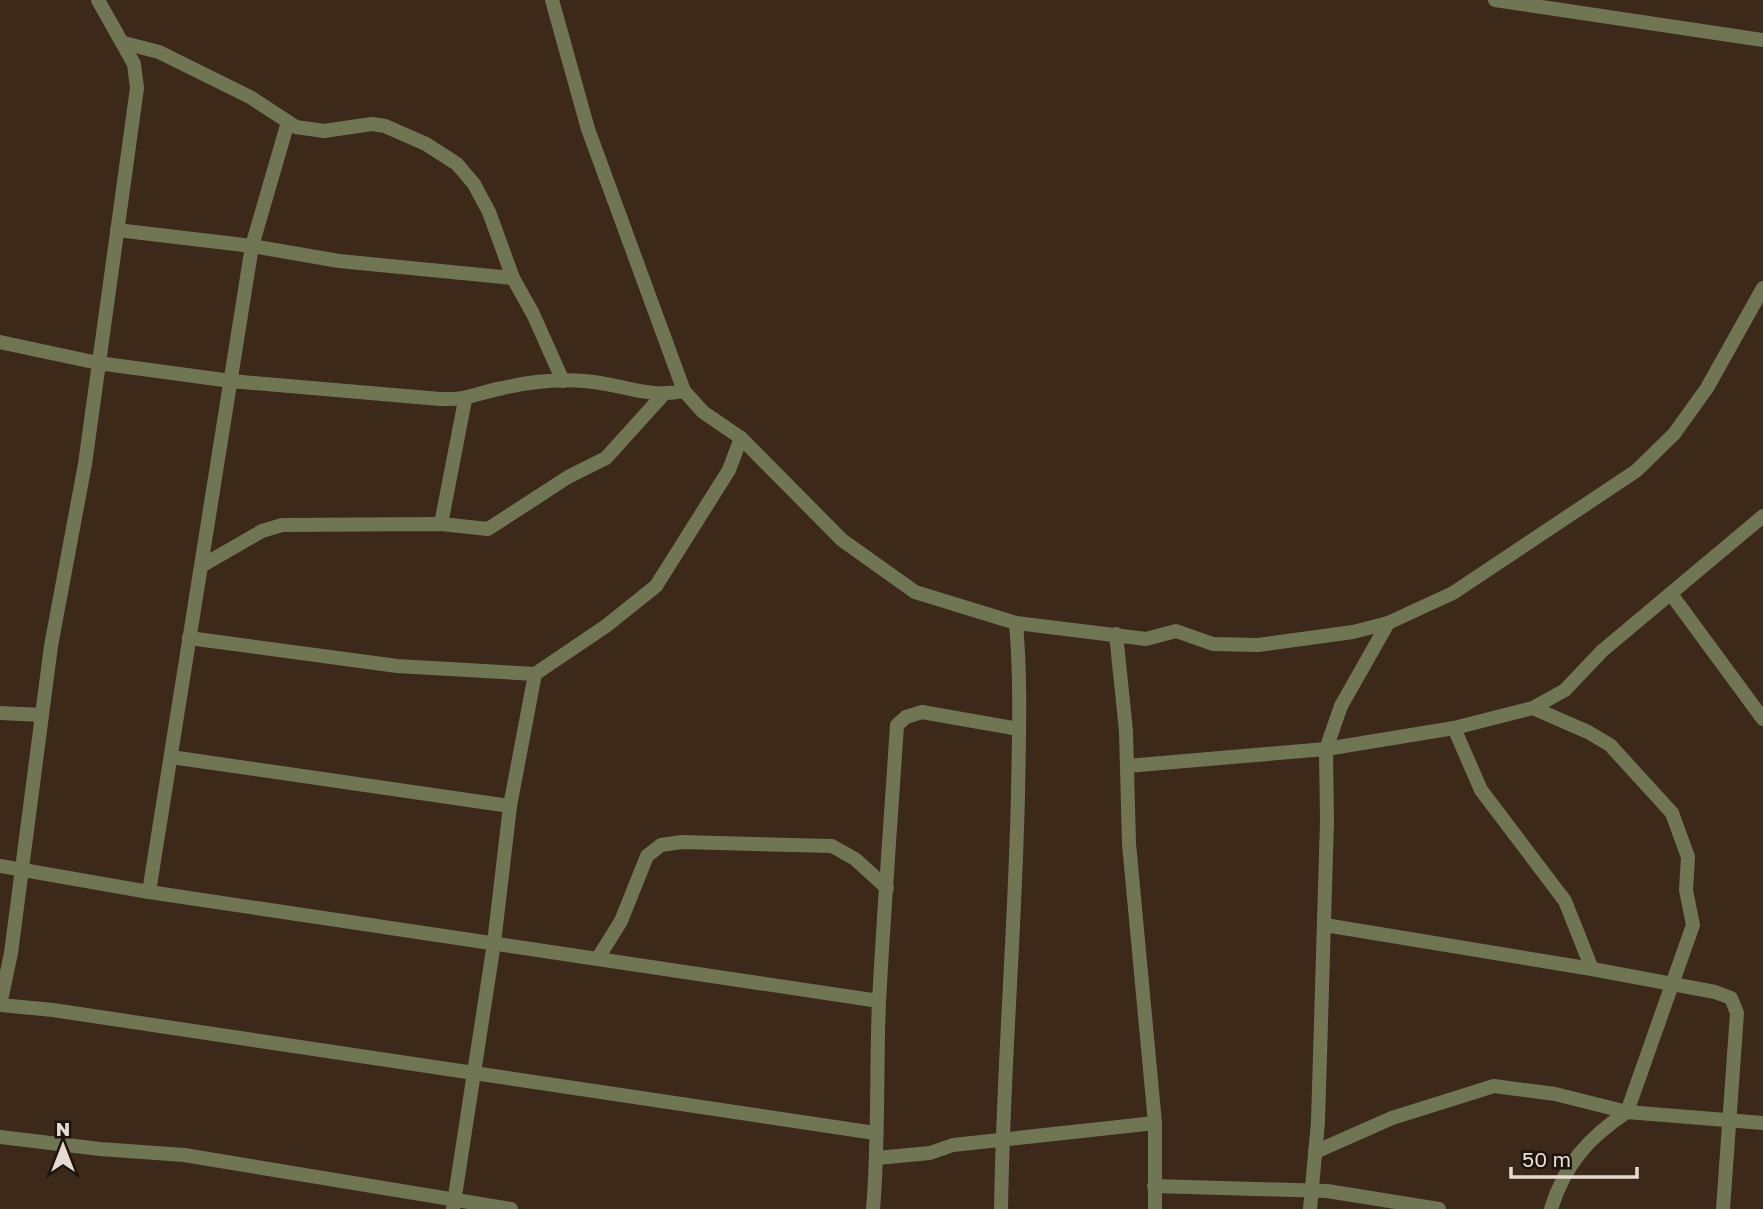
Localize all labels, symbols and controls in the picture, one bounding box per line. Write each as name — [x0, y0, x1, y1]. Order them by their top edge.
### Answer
north arrow — [28, 1111, 98, 1181]
text: N — [56, 1117, 70, 1140]
scale bar — [1511, 1136, 1637, 1180]
text: 50 m — [1522, 1146, 1571, 1172]

